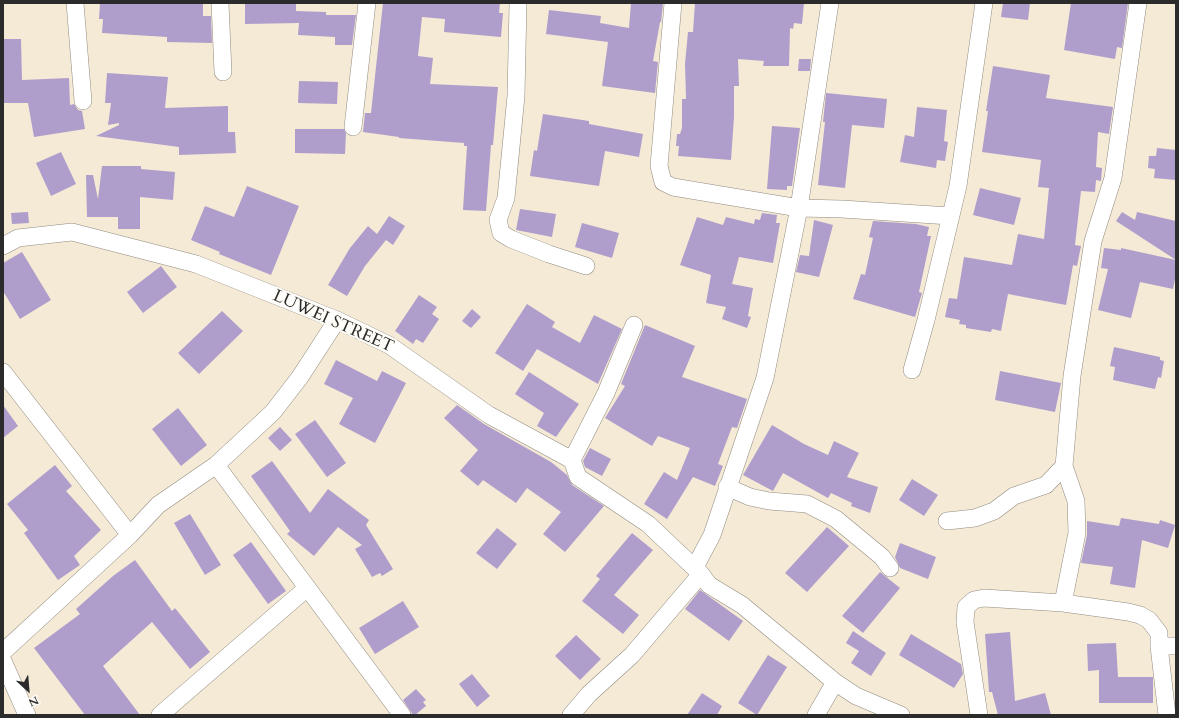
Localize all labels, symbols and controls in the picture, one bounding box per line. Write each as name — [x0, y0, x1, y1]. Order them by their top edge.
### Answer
street label: LUWEI STREET — [269, 286, 397, 358]
north arrow — [8, 670, 48, 710]
text: N — [26, 692, 41, 710]

